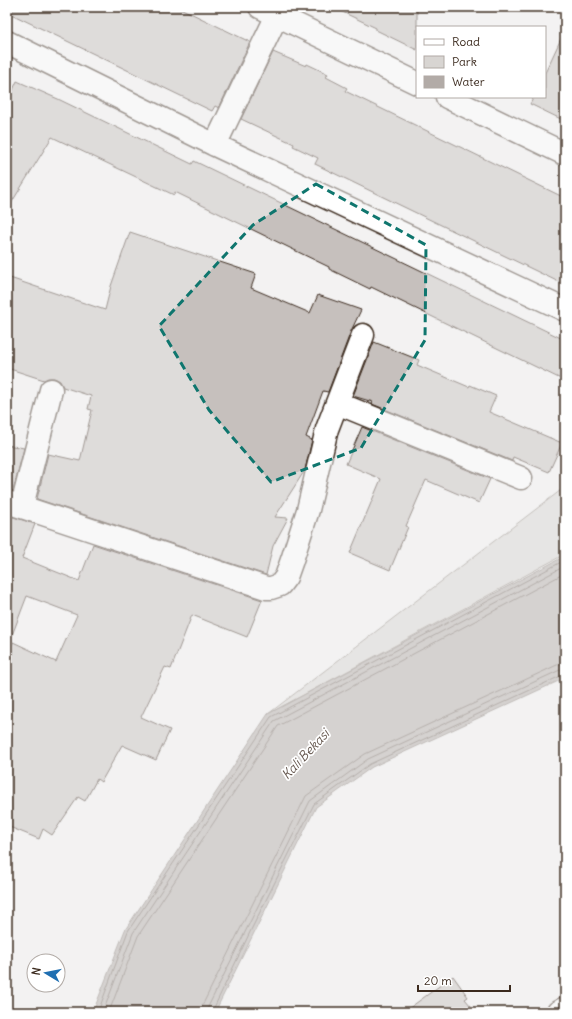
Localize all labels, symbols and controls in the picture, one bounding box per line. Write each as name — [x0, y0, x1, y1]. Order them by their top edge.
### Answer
legend — [416, 26, 546, 98]
text: Road — [452, 34, 480, 49]
text: Park — [452, 54, 477, 69]
text: Water — [452, 74, 485, 89]
water label: Kali Bekasi — [278, 724, 334, 783]
north arrow — [26, 953, 66, 993]
text: N — [29, 966, 44, 976]
scale bar — [418, 967, 510, 993]
text: 20 m — [424, 973, 452, 988]

